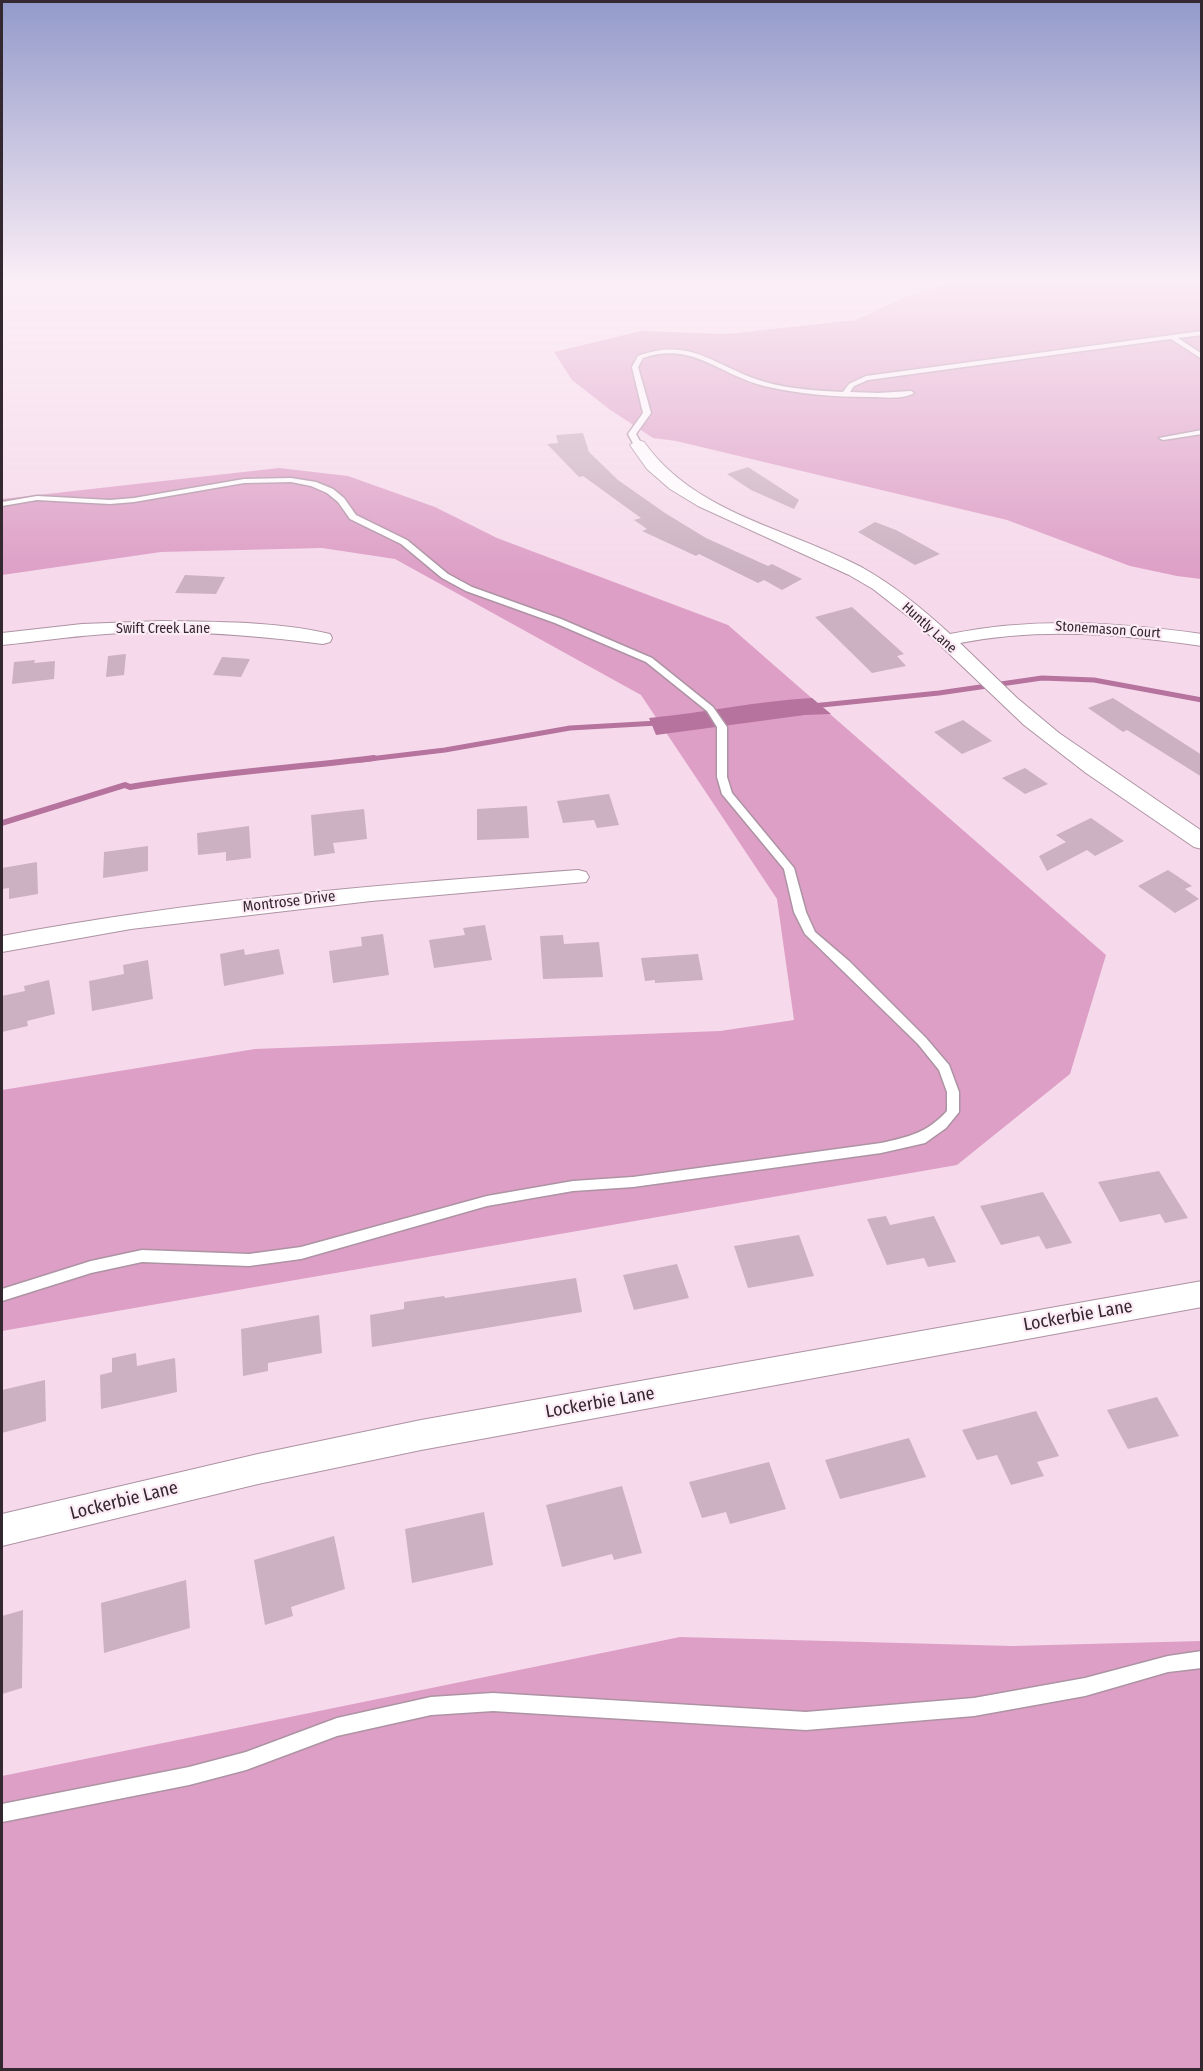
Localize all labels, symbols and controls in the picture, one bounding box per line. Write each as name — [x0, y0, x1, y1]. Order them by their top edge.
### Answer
street label: Huntly Lane — [898, 599, 960, 657]
street label: Stonemason Court — [1055, 618, 1161, 642]
street label: Swift Creek Lane — [116, 621, 210, 637]
street label: Montrose Drive — [242, 887, 336, 917]
street label: Lockerbie Lane — [1022, 1296, 1134, 1336]
street label: Lockerbie Lane — [544, 1383, 656, 1423]
street label: Lockerbie Lane — [68, 1477, 180, 1525]

